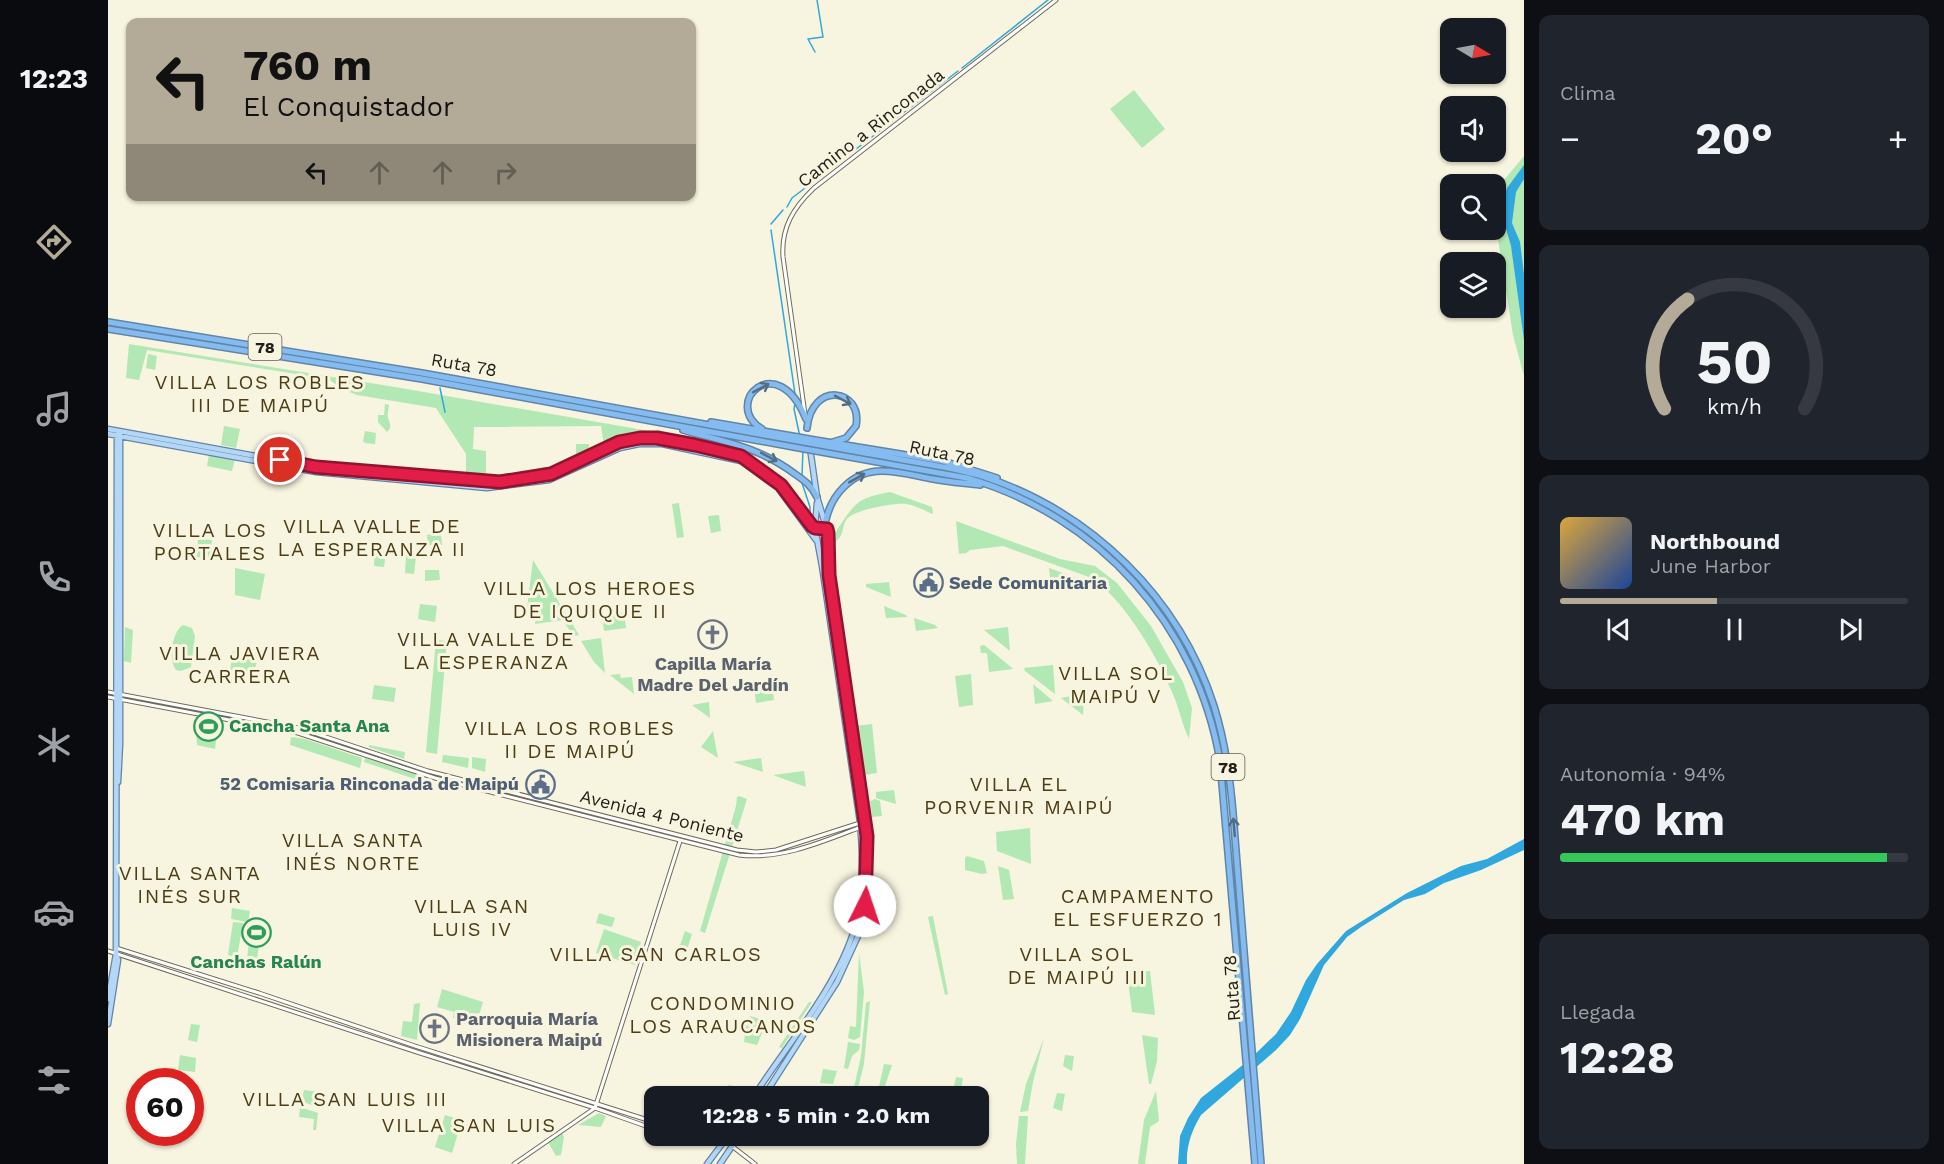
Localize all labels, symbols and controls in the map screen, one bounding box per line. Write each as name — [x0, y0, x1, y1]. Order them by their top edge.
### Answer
north arrow — [1440, 18, 1506, 84]
map controls — [1440, 18, 1506, 318]
text: 760 m — [243, 41, 372, 90]
icon: left — [144, 42, 222, 120]
text: 12:23 — [20, 63, 88, 95]
street label: Camino a Rinconada — [793, 64, 948, 191]
text: Clima — [1560, 81, 1616, 105]
text: El Conquistador — [243, 91, 454, 123]
button: sound — [1440, 96, 1506, 162]
text: 20° — [1695, 112, 1773, 165]
text: − — [1560, 119, 1580, 158]
text: + — [1888, 119, 1908, 158]
icon: left — [300, 156, 333, 189]
icon: ahead — [363, 156, 396, 189]
icon: ahead — [426, 156, 459, 189]
icon: right — [489, 156, 522, 189]
button: search — [1440, 174, 1506, 240]
icon: directions — [33, 221, 75, 263]
button: layers — [1440, 252, 1506, 318]
text: 50 — [1696, 325, 1772, 398]
road number: 78 — [248, 334, 282, 360]
street label: Ruta 78 — [430, 348, 499, 381]
district label: VILLA LOS ROBLES III DE MAIPÚ — [155, 370, 365, 417]
one-way arrow — [752, 382, 769, 394]
icon: music — [33, 388, 75, 430]
one-way arrow — [834, 394, 852, 406]
text: km/h — [1706, 395, 1762, 420]
pin — [254, 434, 305, 485]
street label: Ruta 78 — [907, 435, 977, 470]
icon: arrive — [263, 443, 296, 476]
one-way arrow — [760, 451, 777, 463]
one-way arrow — [848, 472, 865, 484]
district label: VILLA VALLE DE LA ESPERANZA II — [277, 514, 467, 561]
district label: VILLA LOS PORTALES — [153, 518, 267, 565]
text: Northbound — [1650, 529, 1780, 554]
text: June Harbor — [1650, 554, 1771, 578]
icon: phone — [33, 556, 75, 598]
public building icon: Sede Comunitaria — [912, 567, 944, 599]
place label: Sede Comunitaria — [949, 572, 1108, 593]
district label: VILLA LOS HEROES DE IQUIQUE II — [483, 576, 697, 623]
icon: previous — [1602, 613, 1635, 646]
icon: pause — [1718, 613, 1751, 646]
icon: next — [1834, 613, 1867, 646]
church icon: Capilla María Madre Del Jardín — [697, 619, 729, 651]
district label: VILLA VALLE DE LA ESPERANZA — [397, 627, 575, 674]
district label: VILLA JAVIERA CARRERA — [159, 641, 321, 688]
place label: Capilla María Madre Del Jardín — [637, 653, 789, 695]
district label: VILLA SOL MAIPÚ V — [1058, 661, 1174, 708]
sports icon: Cancha Santa Ana — [192, 710, 224, 742]
place label: Cancha Santa Ana — [229, 715, 390, 736]
district label: VILLA LOS ROBLES II DE MAIPÚ — [465, 716, 675, 763]
icon: climate — [33, 724, 75, 766]
road number: 78 — [1212, 754, 1244, 780]
text: Autonomía · 94% — [1560, 762, 1725, 786]
public building icon: 52 Comisaria Rinconada de Maipú — [524, 768, 556, 800]
district label: VILLA EL PORVENIR MAIPÚ — [924, 772, 1114, 819]
place label: 52 Comisaria Rinconada de Maipú — [220, 773, 519, 794]
street label: Avenida 4 Poniente — [578, 785, 746, 846]
text: 470 km — [1560, 793, 1725, 846]
one-way arrow — [1228, 817, 1239, 837]
district label: VILLA SANTA INÉS NORTE — [282, 828, 424, 875]
district label: VILLA SANTA INÉS SUR — [119, 861, 261, 908]
position arrow — [833, 874, 897, 938]
district label: CAMPAMENTO EL ESFUERZO 1 — [1053, 884, 1223, 931]
icon: car — [33, 891, 75, 933]
district label: VILLA SAN LUIS IV — [414, 894, 530, 941]
sports icon: Canchas Ralún — [240, 917, 272, 949]
district label: VILLA SAN CARLOS — [550, 942, 762, 966]
district label: VILLA SOL DE MAIPÚ III — [1007, 942, 1147, 989]
place label: Canchas Ralún — [190, 951, 322, 972]
street label: Ruta 78 — [1219, 954, 1244, 1022]
district label: CONDOMINIO LOS ARAUCANOS — [629, 991, 817, 1038]
text: Llegada — [1560, 1000, 1635, 1024]
place label: Parroquia María Misionera Maipú — [456, 1008, 602, 1050]
church icon: Parroquia María Misionera Maipú — [419, 1013, 451, 1045]
text: 12:28 — [1560, 1031, 1675, 1084]
icon: filters — [33, 1059, 75, 1101]
speed limit sign: 60 — [126, 1068, 204, 1146]
district label: VILLA SAN LUIS III — [242, 1087, 448, 1111]
text: 12:28 · 5 min · 2.0 km — [703, 1103, 930, 1128]
district label: VILLA SAN LUIS — [382, 1113, 556, 1137]

